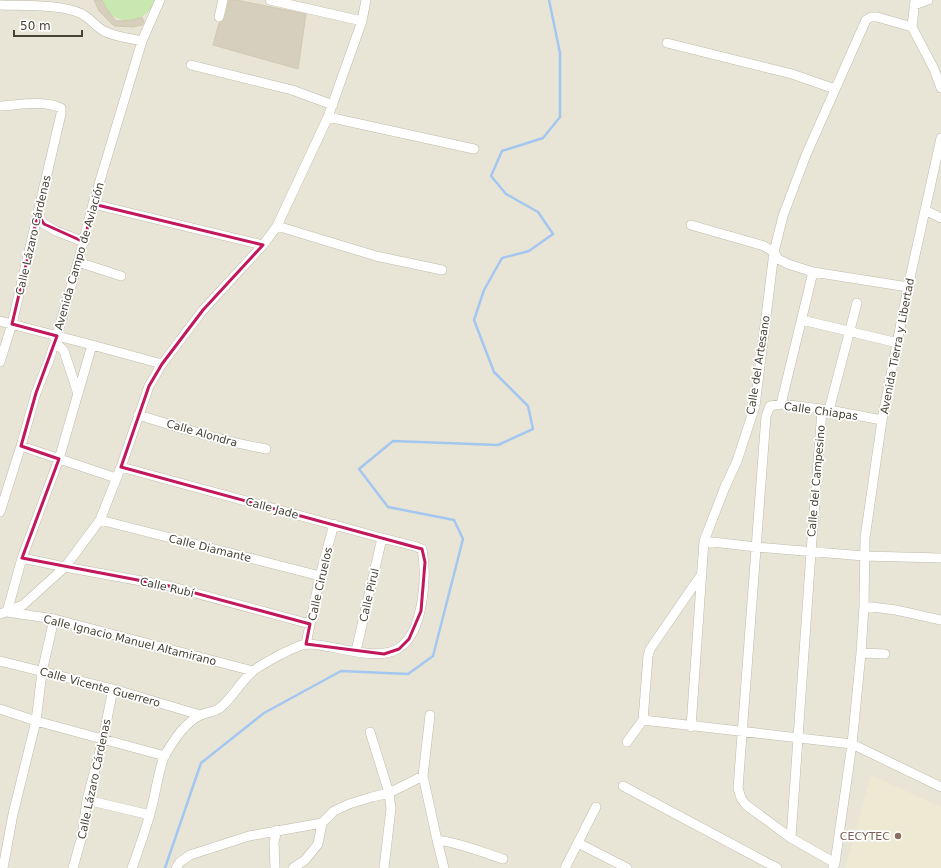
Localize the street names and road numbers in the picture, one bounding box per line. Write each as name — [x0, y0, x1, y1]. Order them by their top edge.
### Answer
street label: Calle Lázaro Cárdenas — [13, 174, 54, 296]
street label: Avenida Campo de Aviación — [52, 181, 107, 331]
street label: Avenida Tierra y Libertad — [878, 277, 917, 415]
street label: Calle del Artesano — [744, 314, 773, 416]
street label: Calle Chiapas — [783, 400, 859, 423]
street label: Calle Alondra — [165, 417, 239, 450]
street label: Calle del Campesino — [805, 424, 828, 538]
street label: Calle Jade — [244, 495, 300, 522]
street label: Calle Diamante — [167, 532, 253, 565]
street label: Calle Ciruelos — [306, 546, 335, 622]
street label: Calle Pirul — [357, 567, 382, 623]
street label: Calle Rubí — [139, 575, 196, 600]
street label: Calle Ignacio Manuel Altamirano — [42, 613, 218, 668]
street label: Calle Vicente Guerrero — [38, 665, 162, 710]
street label: Calle Lázaro Cárdenas — [75, 718, 114, 840]

